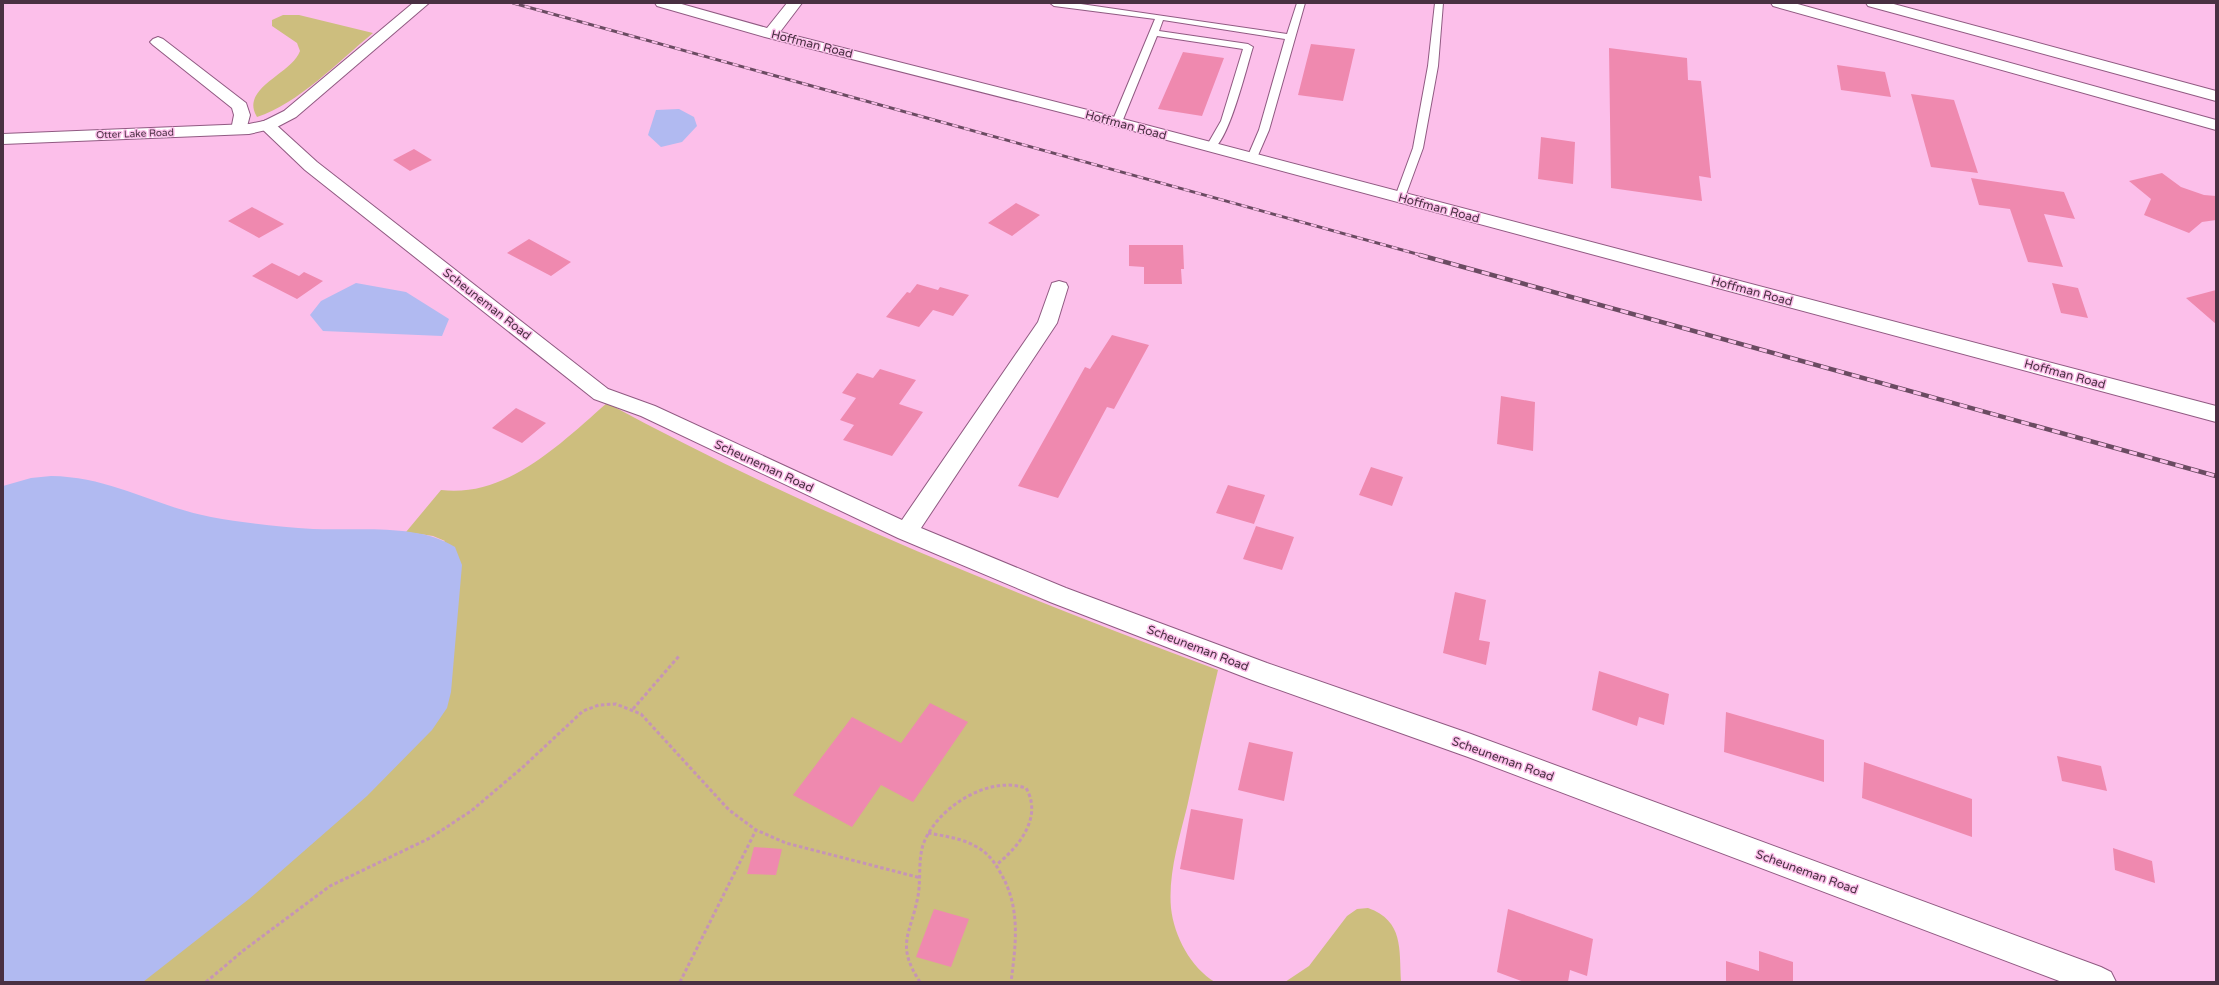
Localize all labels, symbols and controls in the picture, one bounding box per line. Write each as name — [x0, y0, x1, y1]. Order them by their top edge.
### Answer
street label: Hoffman Road — [770, 27, 854, 61]
street label: Hoffman Road — [1084, 107, 1168, 143]
street label: Otter Lake Road — [96, 127, 174, 141]
street label: Hoffman Road — [1397, 190, 1481, 226]
street label: Scheuneman Road — [440, 265, 534, 343]
street label: Hoffman Road — [1710, 273, 1794, 309]
street label: Hoffman Road — [2023, 356, 2107, 392]
street label: Scheuneman Road — [712, 437, 816, 495]
street label: Scheuneman Road — [1145, 622, 1251, 674]
street label: Scheuneman Road — [1450, 734, 1556, 784]
street label: Scheuneman Road — [1754, 847, 1860, 897]

